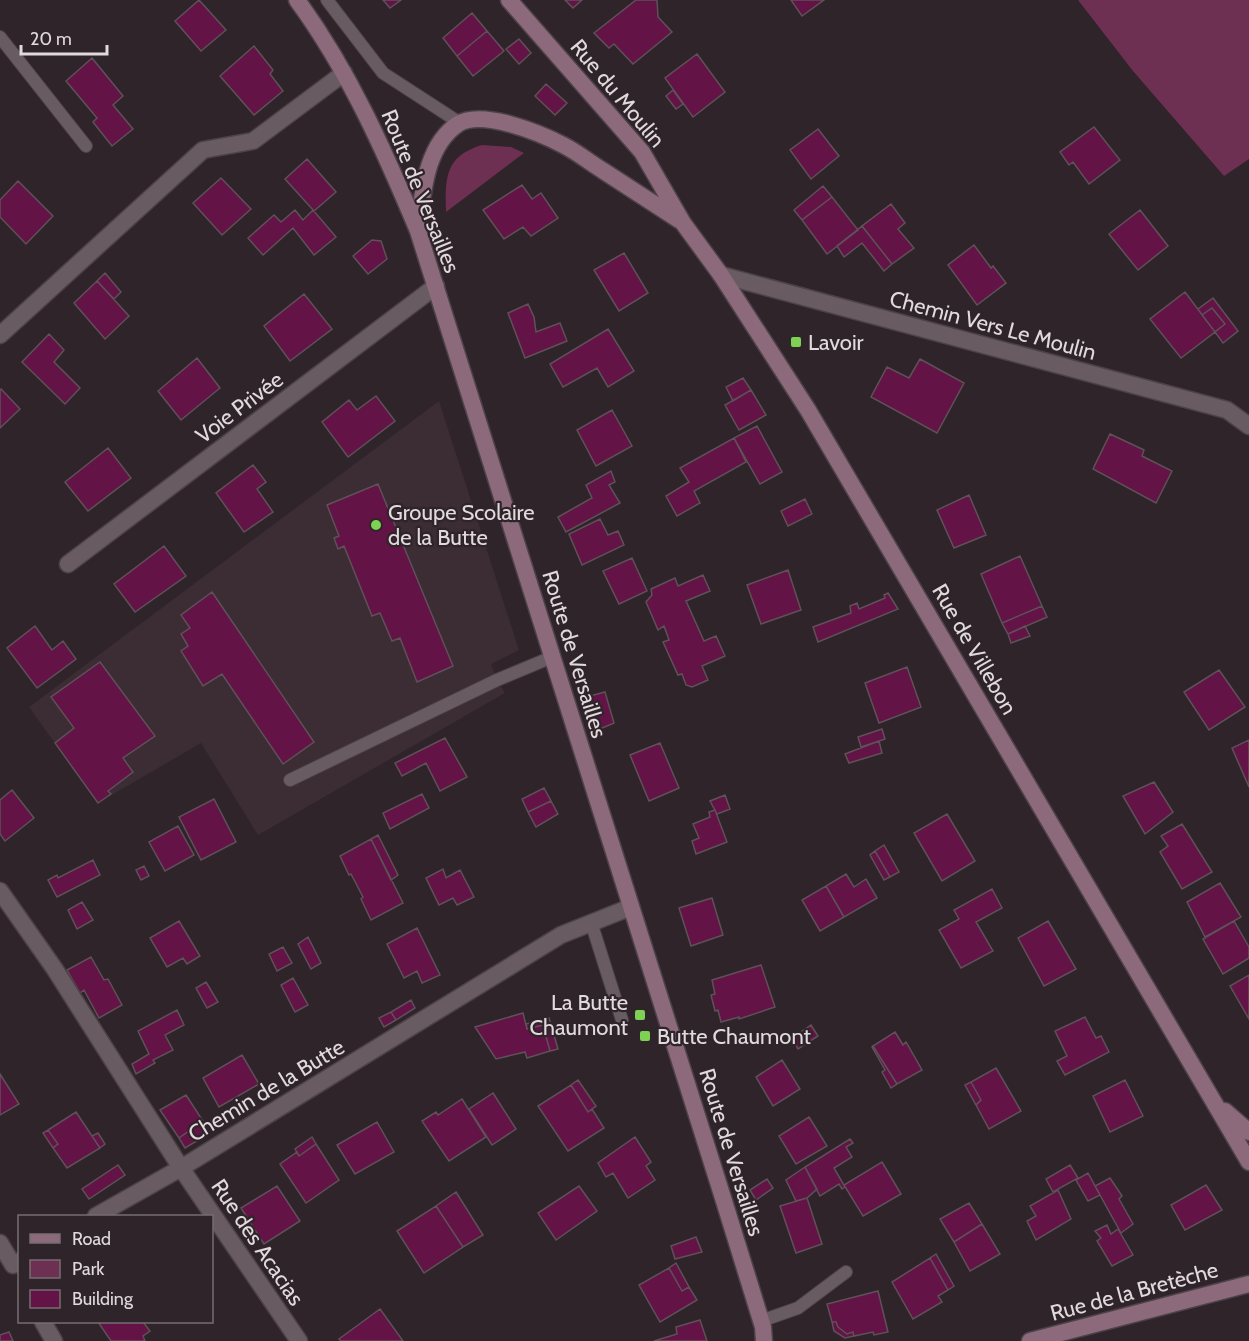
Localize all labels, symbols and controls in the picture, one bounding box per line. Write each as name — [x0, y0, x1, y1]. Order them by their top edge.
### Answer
scale bar — [21, 18, 106, 56]
text: 20 m — [30, 28, 72, 50]
street label: Rue du Moulin — [565, 34, 671, 153]
street label: Route de Versailles — [375, 106, 466, 277]
street label: Chemin Vers Le Moulin — [887, 285, 1099, 366]
place label: Lavoir — [808, 329, 864, 356]
marker: Lavoir — [789, 335, 803, 349]
street label: Voie Privée — [190, 366, 288, 449]
place label: Groupe Scolaire de la Butte — [388, 499, 535, 551]
marker: Groupe Scolaire de la Butte — [369, 518, 383, 532]
street label: Route de Versailles — [536, 567, 613, 741]
street label: Rue de Villebon — [926, 579, 1023, 719]
place label: La Butte Chaumont — [530, 989, 629, 1041]
marker: La Butte Chaumont — [633, 1008, 647, 1022]
place label: Butte Chaumont — [657, 1023, 812, 1050]
marker: Butte Chaumont — [638, 1029, 652, 1043]
street label: Chemin de la Butte — [183, 1033, 349, 1148]
street label: Route de Versailles — [693, 1065, 770, 1239]
street label: Rue des Acacias — [205, 1174, 310, 1311]
legend — [18, 1215, 213, 1323]
text: Road — [72, 1228, 111, 1250]
street label: Rue de la Bretèche — [1047, 1256, 1221, 1327]
text: Park — [72, 1258, 105, 1280]
text: Building — [72, 1288, 134, 1310]

